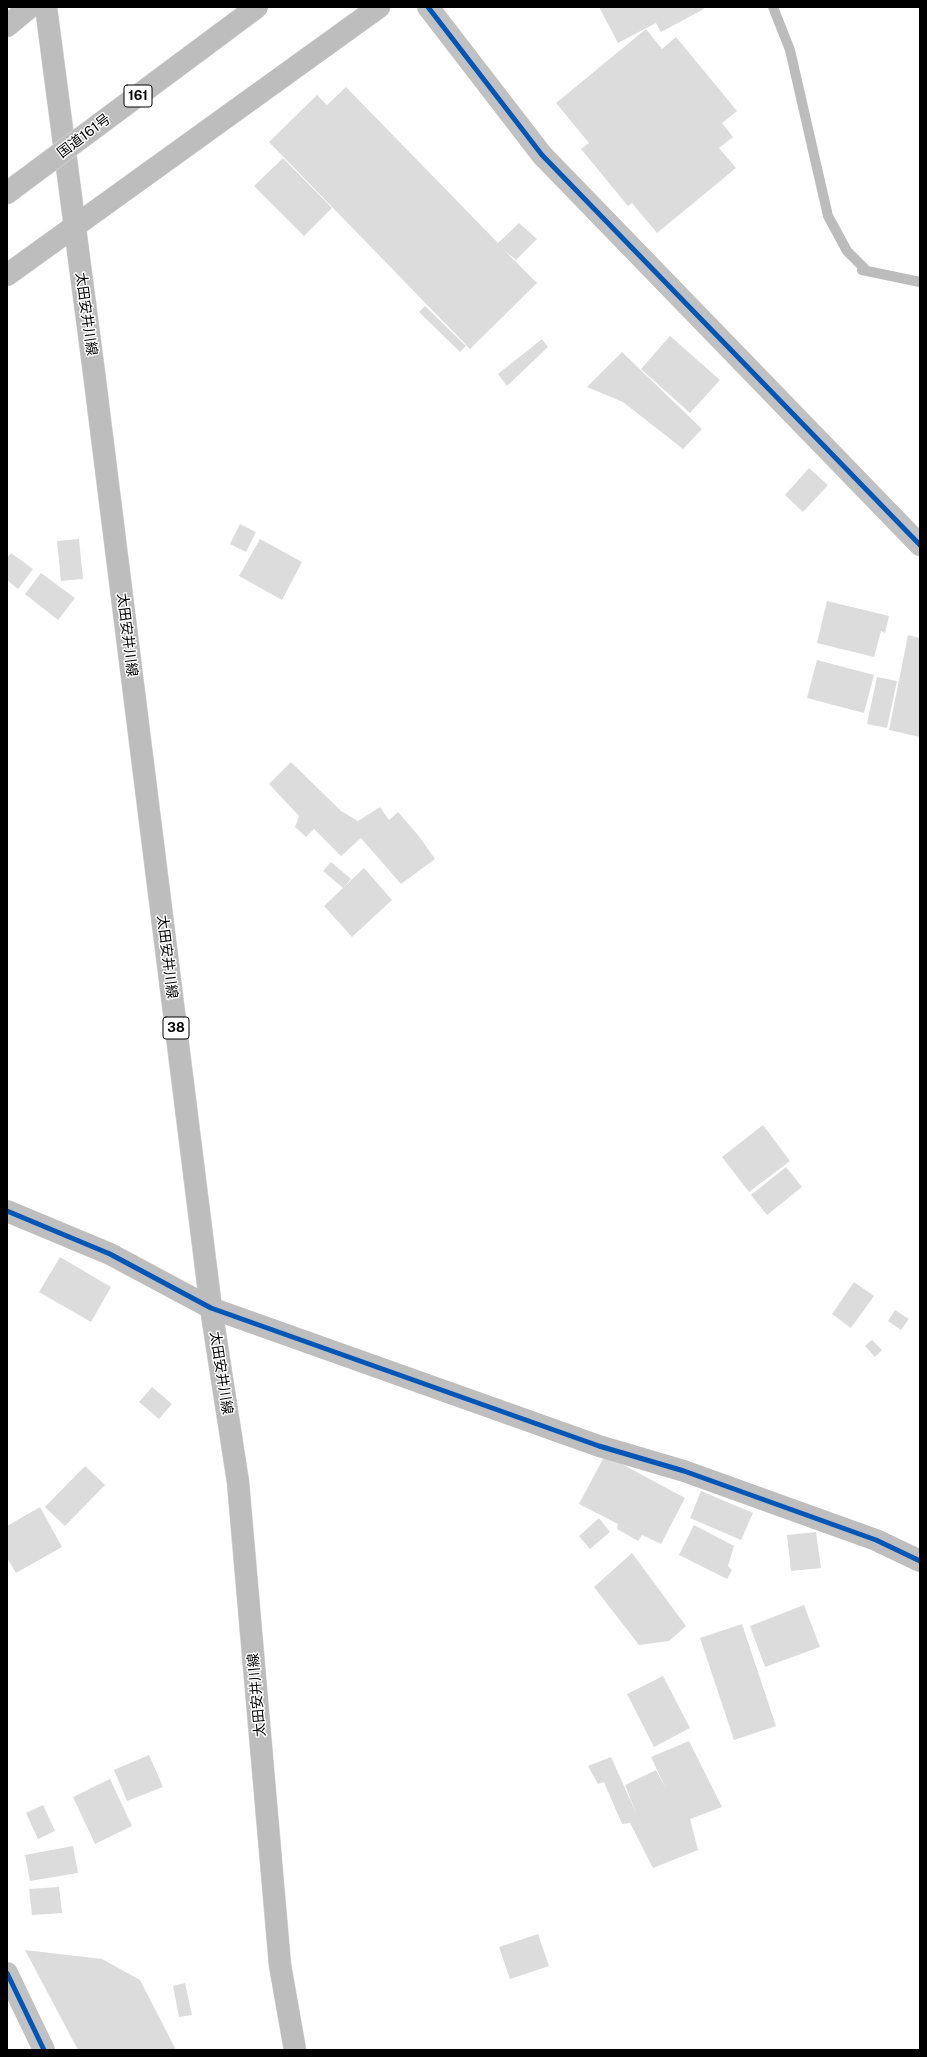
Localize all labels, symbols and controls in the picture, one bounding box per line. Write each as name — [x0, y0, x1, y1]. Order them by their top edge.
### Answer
road number: 161 — [124, 85, 152, 107]
street label: 国道161号 — [54, 111, 114, 161]
street label: 太田安井川線 — [72, 271, 100, 357]
street label: 太田安井川線 — [114, 592, 140, 678]
street label: 太田安井川線 — [154, 914, 180, 1000]
road number: 38 — [163, 1017, 189, 1039]
street label: 太田安井川線 — [206, 1330, 236, 1416]
street label: 太田安井川線 — [245, 1652, 269, 1738]

